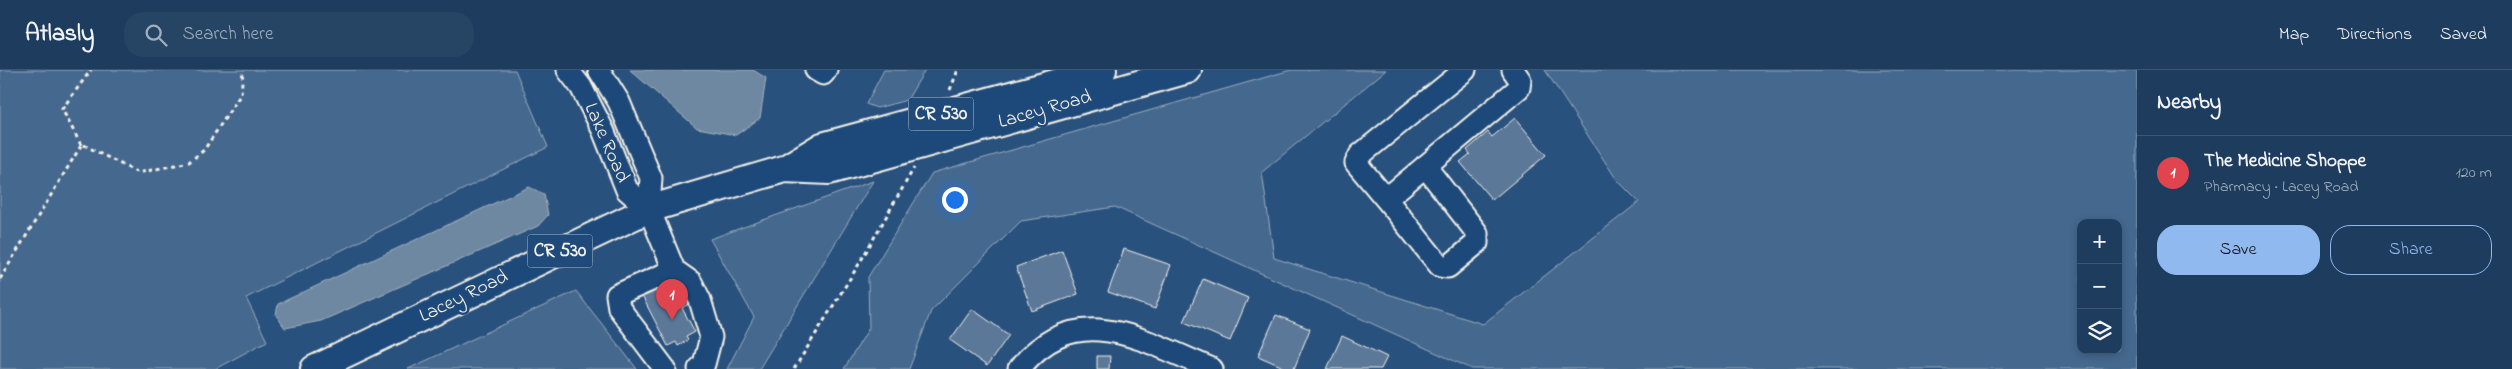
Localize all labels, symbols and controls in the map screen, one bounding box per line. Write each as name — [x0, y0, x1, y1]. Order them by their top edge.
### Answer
search box — [124, 12, 474, 57]
text: Atlasly — [25, 17, 94, 52]
icon: search — [142, 21, 170, 49]
text: Search here — [182, 21, 273, 48]
text: Map — [2279, 22, 2309, 48]
text: Directions — [2337, 22, 2412, 48]
text: Saved — [2440, 22, 2487, 48]
street label: Lacey Road — [995, 83, 1095, 137]
text: Nearby — [2157, 88, 2221, 118]
road number: CR 530 — [908, 98, 974, 131]
street label: Lake Road — [576, 99, 636, 187]
text: The Medicine Shoppe — [2204, 148, 2366, 175]
text: 1 — [2170, 161, 2176, 185]
text: 120 m — [2456, 161, 2492, 185]
text: Pharmacy · Lacey Road — [2204, 175, 2359, 199]
your location — [942, 187, 968, 213]
map controls — [2077, 219, 2122, 354]
button: + — [2077, 219, 2122, 264]
button: Save — [2157, 225, 2320, 275]
button: Share — [2330, 225, 2492, 275]
road number: CR 530 — [528, 235, 592, 268]
street label: Lacey Road — [415, 263, 513, 331]
button: − — [2077, 264, 2122, 309]
pin: 1 — [656, 279, 688, 320]
button: layers — [2077, 309, 2122, 354]

